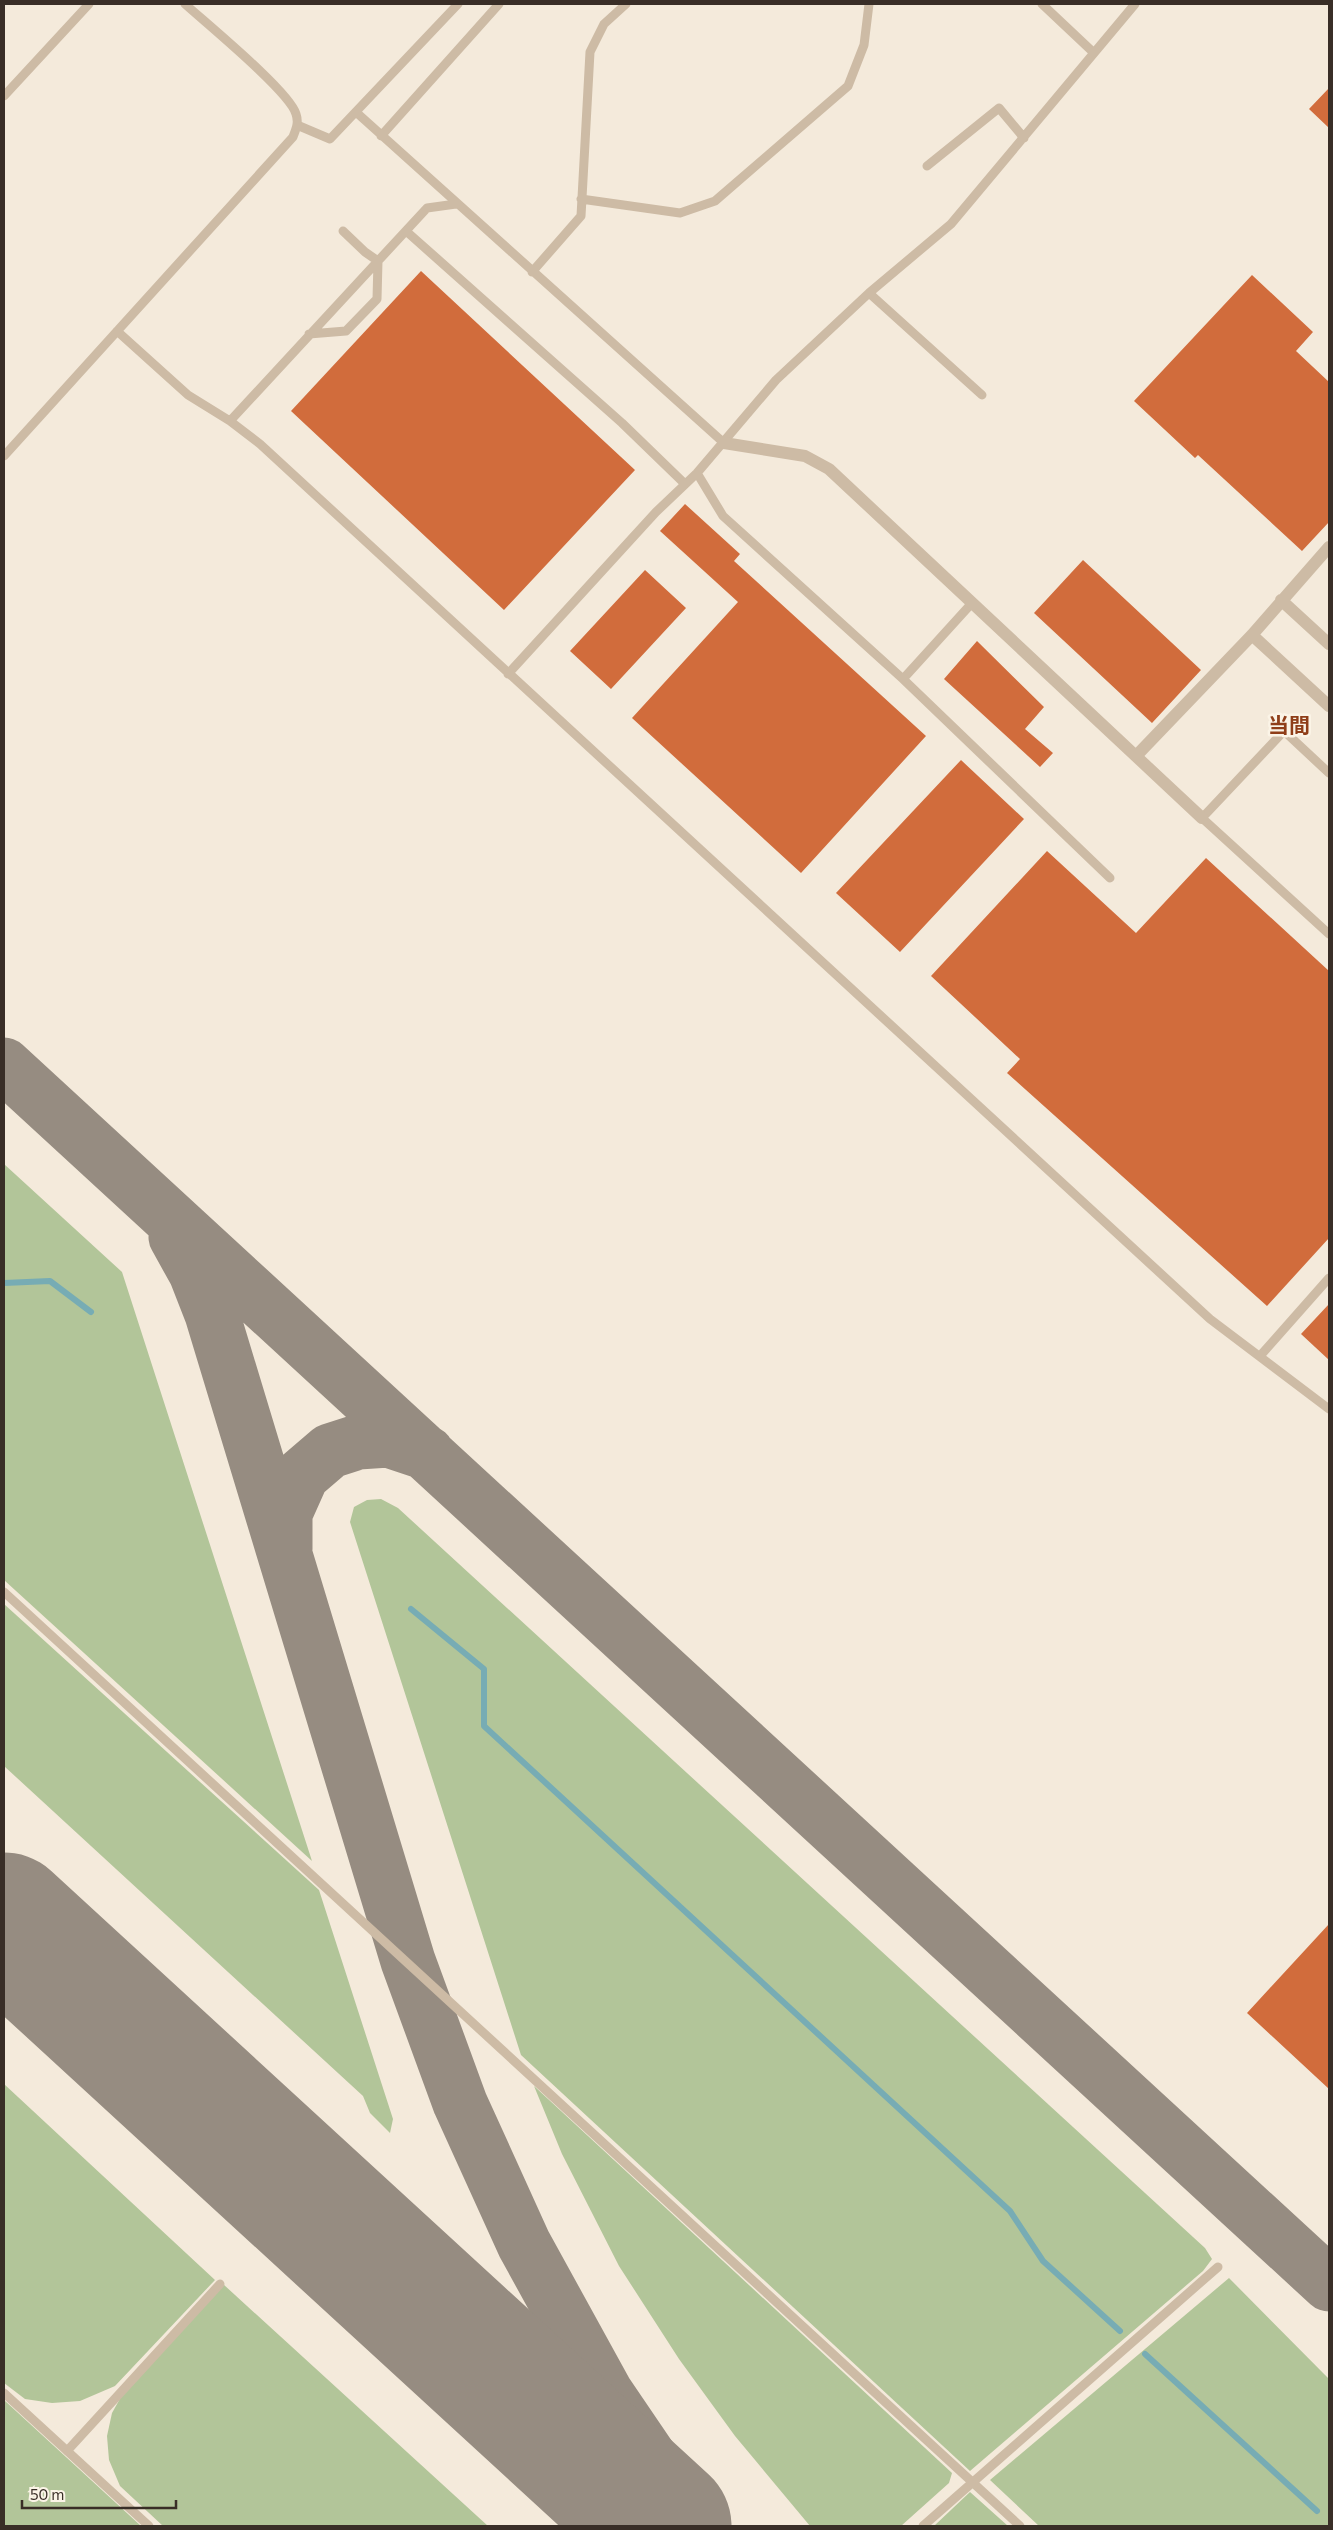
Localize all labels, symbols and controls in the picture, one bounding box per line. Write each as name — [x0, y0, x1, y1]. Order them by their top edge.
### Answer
district label: 当間 — [1268, 712, 1310, 737]
scale bar — [22, 2478, 176, 2510]
text: 50 m — [30, 2485, 64, 2503]

